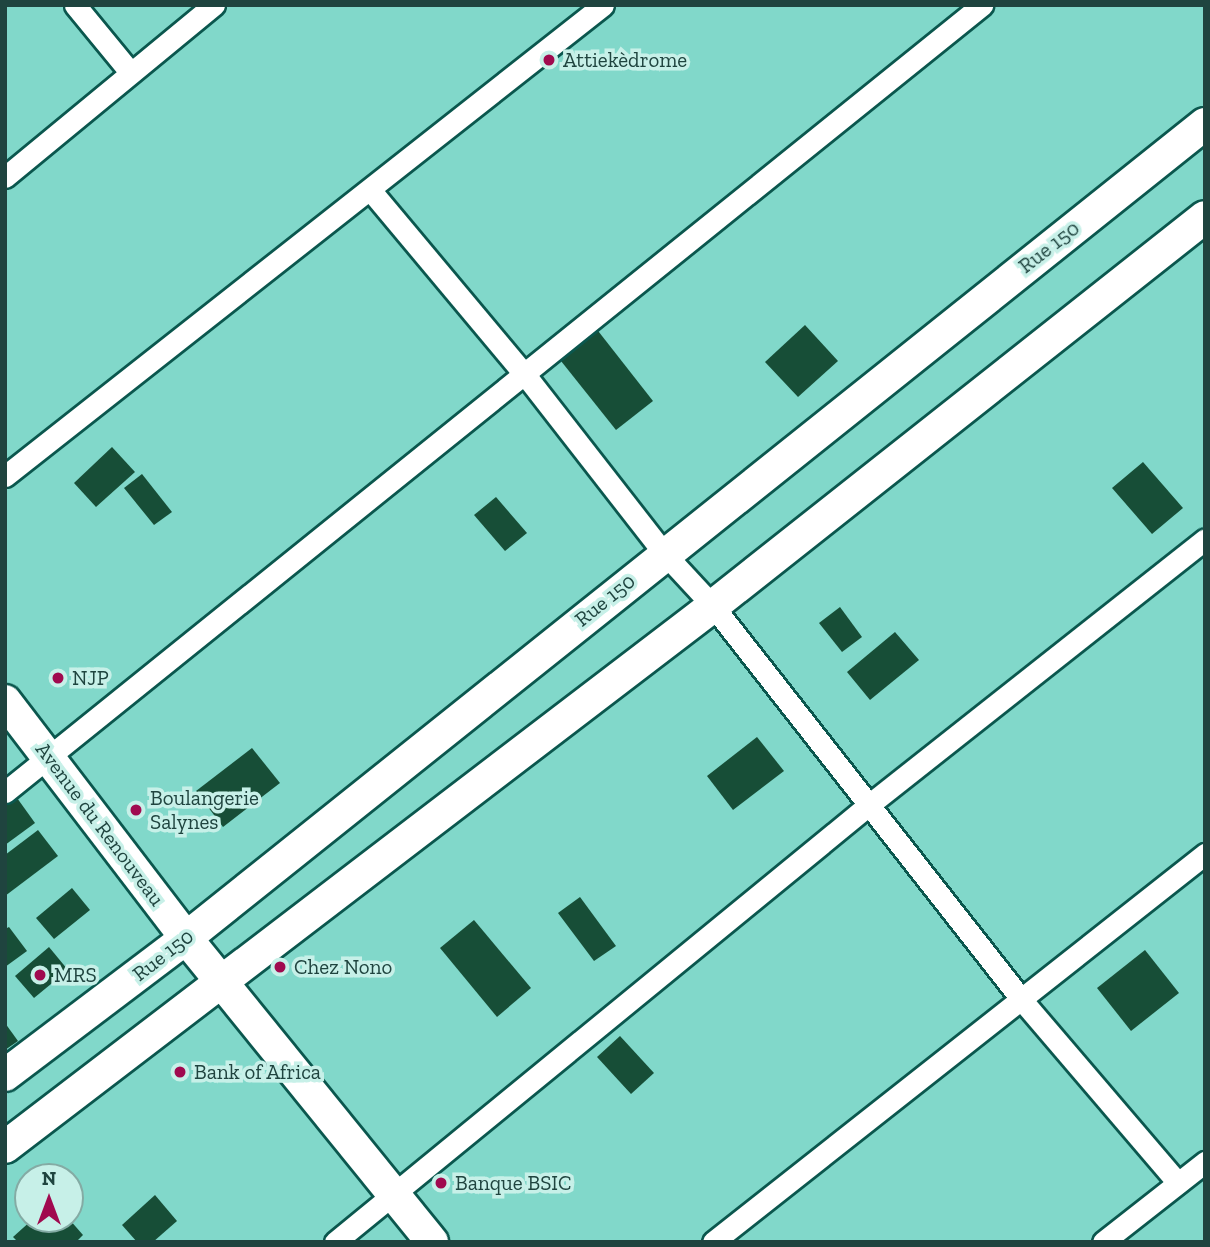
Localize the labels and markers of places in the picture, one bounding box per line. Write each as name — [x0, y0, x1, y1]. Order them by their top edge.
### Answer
place label: Attiekèdrome — [563, 47, 687, 73]
marker: Attiekèdrome — [541, 52, 557, 68]
place label: NJP — [72, 665, 109, 691]
marker: NJP — [50, 670, 66, 686]
place label: Boulangerie Salynes — [150, 785, 259, 835]
marker: Boulangerie Salynes — [128, 802, 144, 818]
place label: Chez Nono — [294, 954, 392, 980]
marker: Chez Nono — [272, 959, 288, 975]
place label: MRS — [54, 962, 97, 988]
marker: MRS — [32, 967, 48, 983]
place label: Bank of Africa — [194, 1059, 322, 1085]
marker: Bank of Africa — [172, 1064, 188, 1080]
place label: Banque BSIC — [455, 1170, 571, 1196]
marker: Banque BSIC — [433, 1175, 449, 1191]

